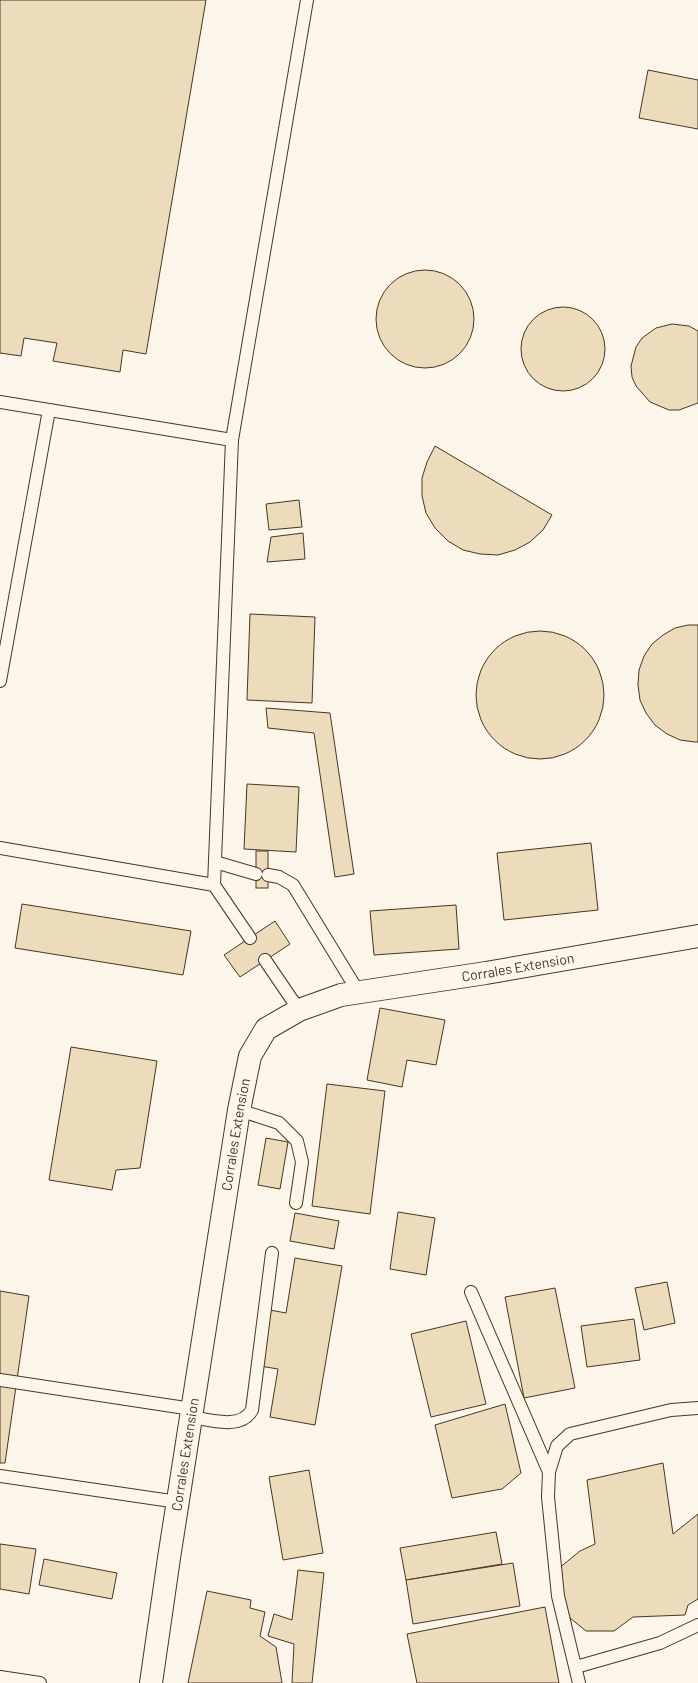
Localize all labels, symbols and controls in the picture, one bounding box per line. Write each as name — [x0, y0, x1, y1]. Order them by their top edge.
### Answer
street label: Corrales Extension — [460, 949, 576, 985]
street label: Corrales Extension — [217, 1076, 253, 1192]
street label: Corrales Extension — [167, 1397, 202, 1512]

